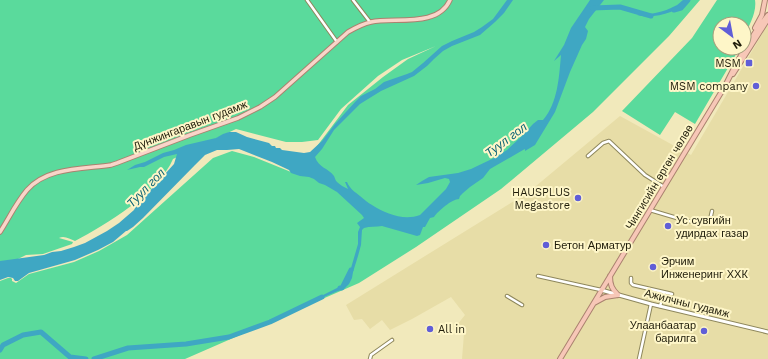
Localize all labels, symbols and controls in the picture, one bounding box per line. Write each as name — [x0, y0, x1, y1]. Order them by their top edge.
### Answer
north arrow — [712, 16, 752, 56]
text: N — [730, 36, 744, 52]
place label: MSM — [715, 57, 741, 70]
marker: MSM — [744, 58, 754, 68]
place label: MSM company — [670, 80, 748, 93]
marker: MSM company — [751, 81, 761, 91]
street label: Дүнжингаравын гудамж — [131, 98, 250, 153]
water label: Туул гол — [482, 120, 530, 160]
street label: Чингисийн өргөн чөлөө — [623, 122, 696, 232]
water label: Туул гол — [124, 166, 168, 210]
place label: HAUSPLUS Megastore — [512, 186, 570, 212]
marker: HAUSPLUS Megastore — [573, 193, 583, 203]
place label: Ус сувгийн удирдах газар — [676, 214, 748, 240]
marker: Ус сувгийн удирдах газар — [663, 221, 673, 231]
place label: Бетон Арматур — [554, 239, 631, 252]
marker: Бетон Арматур — [541, 240, 551, 250]
place label: Эрчим Инженеринг ХХК — [661, 255, 748, 281]
marker: Эрчим Инженеринг ХХК — [648, 262, 658, 272]
street label: Ажилчны гудамж — [643, 287, 731, 320]
place label: Улаанбаатар барилга — [630, 319, 697, 345]
place label: All in — [438, 323, 465, 336]
marker: All in — [425, 324, 435, 334]
marker: Улаанбаатар барилга — [699, 326, 709, 336]

